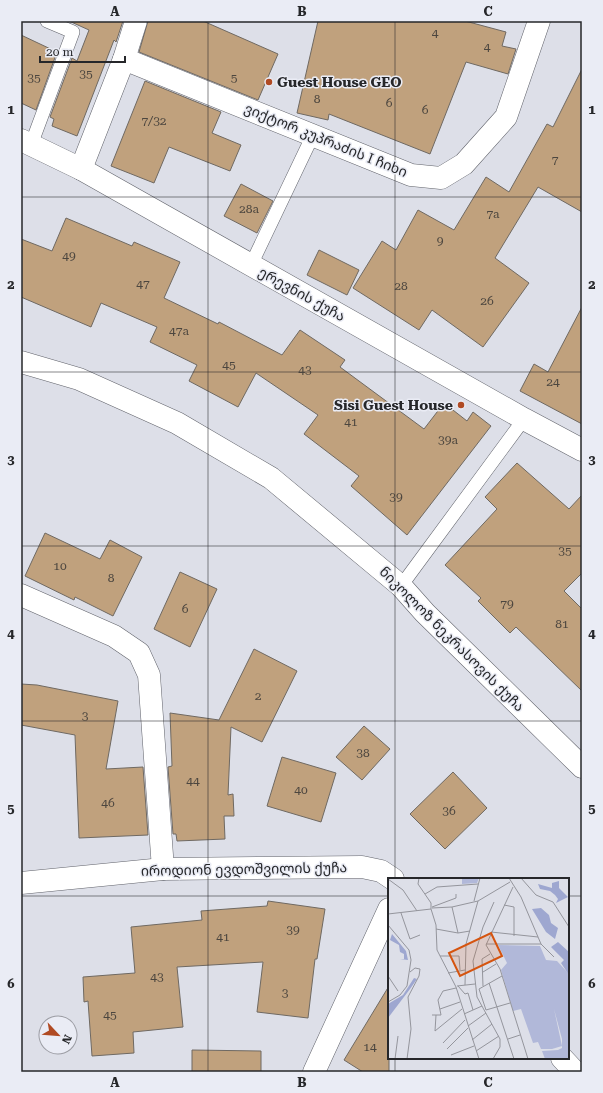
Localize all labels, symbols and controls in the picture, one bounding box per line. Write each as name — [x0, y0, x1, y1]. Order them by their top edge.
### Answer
text: A — [110, 4, 120, 19]
text: B — [297, 4, 307, 19]
text: C — [483, 4, 493, 19]
house number: 4 — [432, 26, 439, 40]
scale bar — [40, 38, 125, 64]
house number: 4 — [484, 40, 491, 54]
text: 20 m — [46, 45, 73, 59]
house number: 35 — [79, 67, 93, 81]
house number: 35 — [27, 71, 41, 85]
house number: 5 — [231, 71, 238, 85]
place label: Guest House GEO — [277, 74, 402, 90]
marker: Guest House GEO — [264, 77, 274, 87]
house number: 8 — [314, 92, 321, 106]
house number: 6 — [386, 96, 393, 110]
street label: ვიქტორ კუპრაძის I ჩიხი — [242, 100, 410, 181]
text: 1 — [7, 102, 15, 117]
text: 1 — [588, 102, 596, 117]
house number: 6 — [422, 103, 429, 117]
house number: 7/32 — [141, 114, 167, 128]
house number: 7 — [552, 153, 559, 167]
house number: 28a — [239, 202, 259, 216]
house number: 7a — [486, 207, 500, 221]
house number: 9 — [437, 234, 444, 248]
house number: 49 — [62, 249, 76, 263]
street label: ერევნის ქუჩა — [255, 264, 348, 325]
text: 2 — [7, 277, 15, 292]
house number: 47 — [136, 277, 150, 291]
text: 2 — [588, 277, 596, 292]
house number: 28 — [394, 279, 408, 293]
house number: 26 — [480, 294, 494, 308]
house number: 47a — [169, 324, 189, 338]
house number: 45 — [222, 358, 236, 372]
house number: 43 — [298, 363, 312, 377]
house number: 24 — [546, 375, 560, 389]
place label: Sisi Guest House — [334, 397, 453, 413]
marker: Sisi Guest House — [456, 400, 466, 410]
house number: 41 — [344, 415, 358, 429]
house number: 39a — [438, 433, 458, 447]
text: 3 — [7, 452, 15, 467]
text: 3 — [588, 452, 596, 467]
house number: 39 — [389, 490, 403, 504]
house number: 35 — [558, 544, 572, 558]
house number: 10 — [53, 559, 67, 573]
street label: ნიკოლოზ ნეკრასოვის ქუჩა — [376, 563, 528, 715]
house number: 8 — [108, 571, 115, 585]
house number: 79 — [500, 597, 514, 611]
house number: 6 — [182, 602, 189, 616]
house number: 81 — [555, 617, 569, 631]
text: 4 — [7, 626, 15, 641]
text: 4 — [588, 626, 596, 641]
house number: 2 — [255, 689, 262, 703]
house number: 3 — [82, 709, 89, 723]
house number: 38 — [356, 746, 370, 760]
house number: 44 — [186, 774, 200, 788]
house number: 40 — [294, 783, 308, 797]
house number: 46 — [101, 796, 115, 810]
text: 5 — [7, 801, 15, 816]
text: 5 — [588, 801, 596, 816]
house number: 36 — [442, 804, 456, 818]
street label: იროდიონ ევდოშვილის ქუჩა — [141, 859, 347, 880]
inset map — [388, 878, 569, 1059]
house number: 39 — [286, 923, 300, 937]
house number: 41 — [216, 930, 230, 944]
house number: 43 — [150, 970, 164, 984]
text: 6 — [7, 976, 15, 991]
text: 6 — [588, 976, 596, 991]
house number: 3 — [282, 986, 289, 1000]
house number: 45 — [103, 1008, 117, 1022]
north arrow — [38, 1015, 78, 1055]
text: N — [59, 1033, 74, 1046]
house number: 14 — [363, 1040, 377, 1054]
text: A — [110, 1075, 120, 1090]
text: B — [297, 1075, 307, 1090]
text: C — [483, 1075, 493, 1090]

